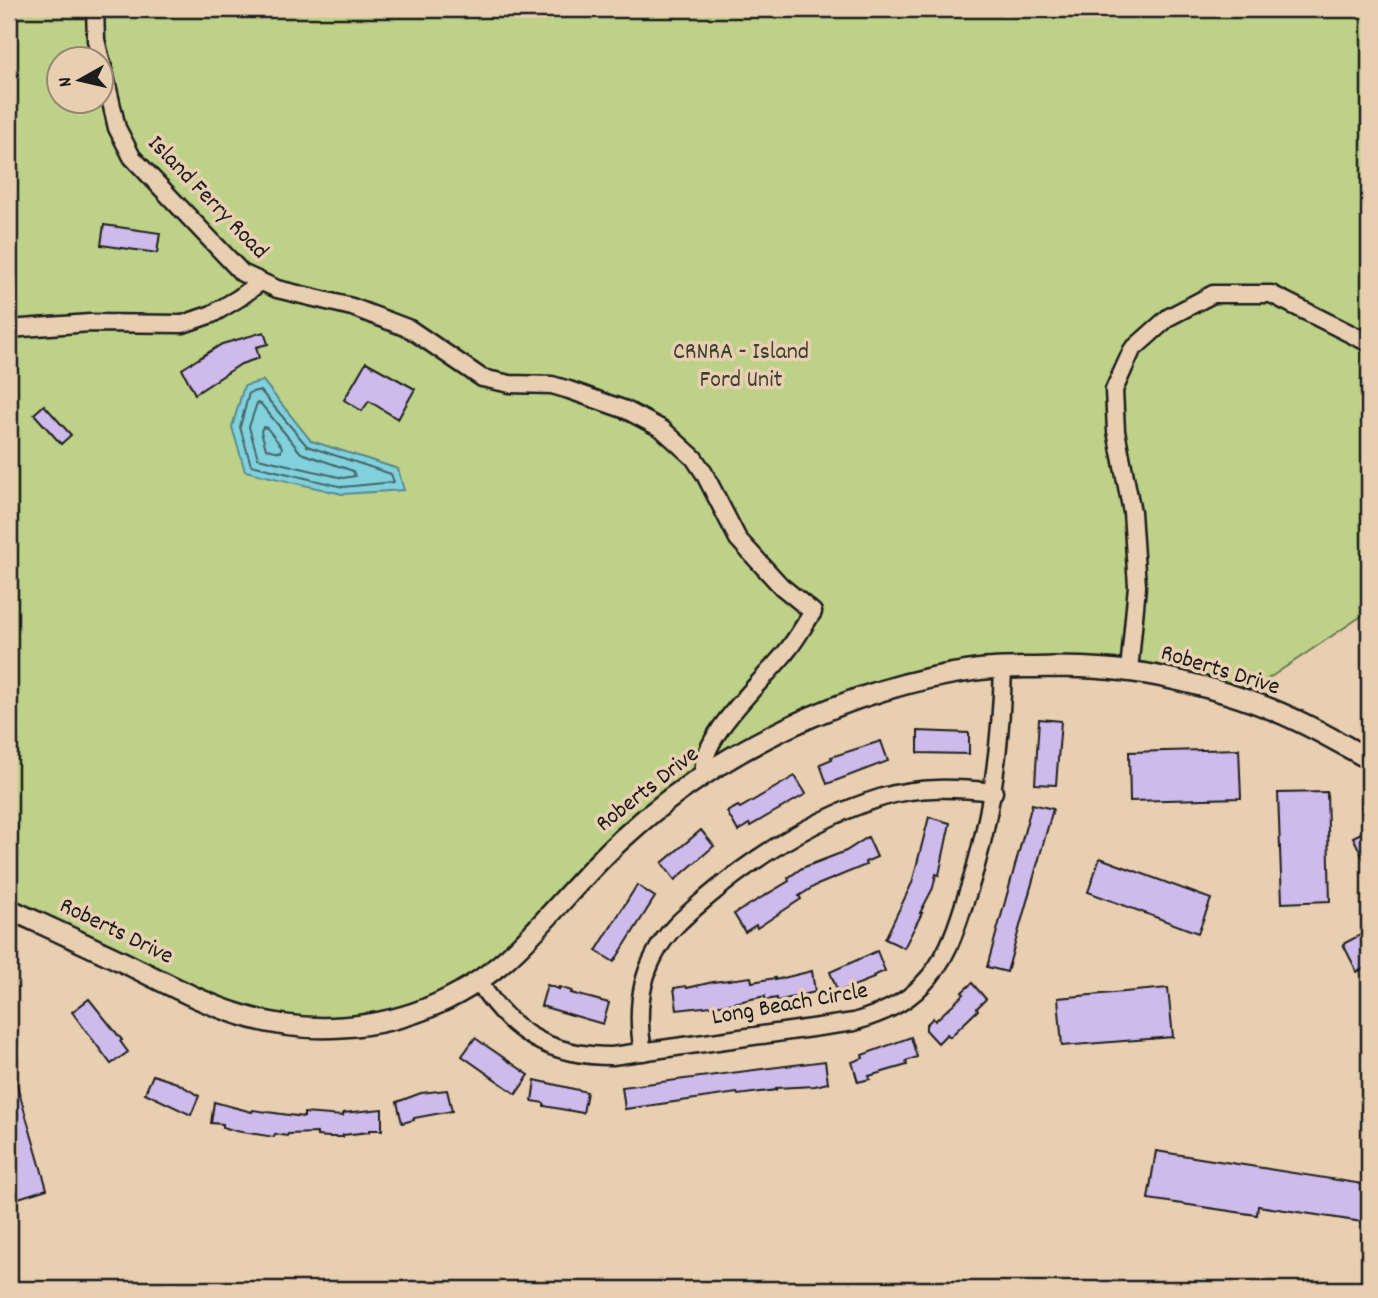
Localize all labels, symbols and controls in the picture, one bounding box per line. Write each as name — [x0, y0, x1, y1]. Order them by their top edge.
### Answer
north arrow — [46, 46, 116, 116]
text: N — [53, 75, 81, 88]
street label: Island Ferry Road — [139, 128, 275, 268]
park label: CRNRA - Island Ford Unit — [673, 336, 809, 398]
street label: Roberts Drive — [1156, 637, 1284, 705]
street label: Roberts Drive — [589, 739, 707, 841]
street label: Roberts Drive — [53, 890, 179, 974]
street label: Long Beach Circle — [709, 975, 871, 1035]

